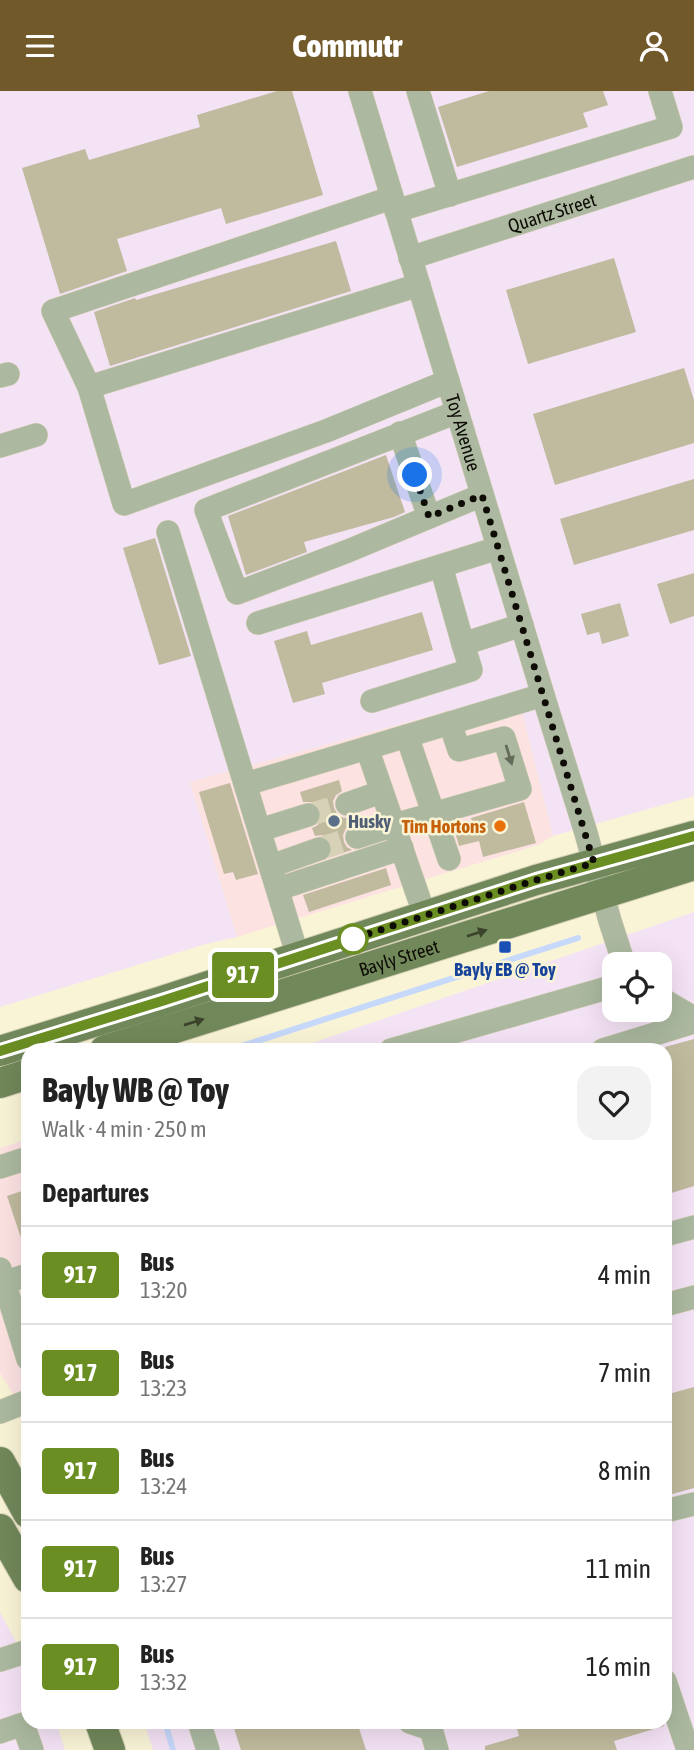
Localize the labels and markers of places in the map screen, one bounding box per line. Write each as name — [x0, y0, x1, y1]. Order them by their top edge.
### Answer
place label: Husky — [348, 810, 391, 832]
marker: Husky — [326, 813, 342, 829]
place label: Tim Hortons — [402, 815, 486, 837]
marker: Tim Hortons — [492, 818, 508, 834]
unlabelled marker — [338, 924, 368, 954]
marker: Bayly EB @ Toy — [497, 939, 513, 955]
place label: Bayly EB @ Toy — [454, 958, 556, 980]

